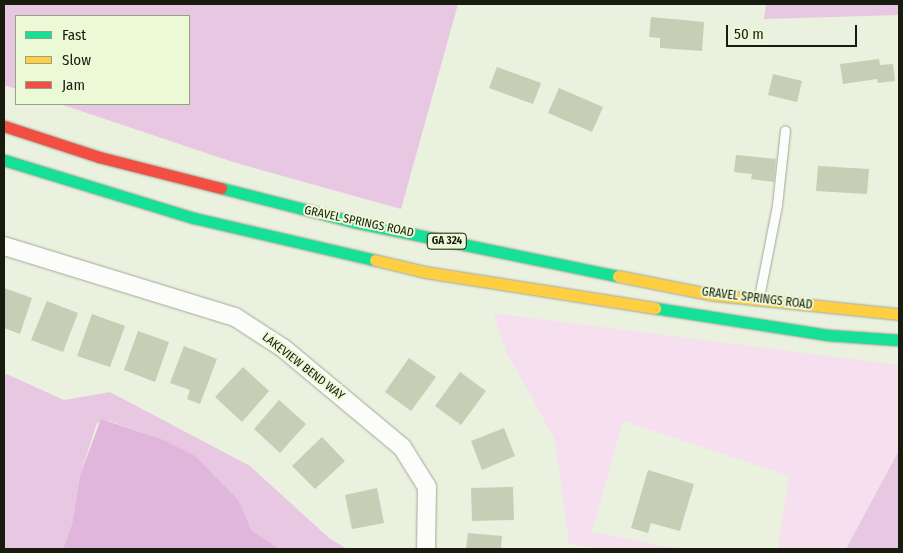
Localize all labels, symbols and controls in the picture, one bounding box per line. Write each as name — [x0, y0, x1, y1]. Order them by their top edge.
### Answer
legend — [15, 15, 190, 105]
scale bar — [728, 15, 859, 47]
text: 50 m — [734, 25, 764, 43]
text: Fast — [62, 26, 86, 44]
text: Slow — [62, 51, 91, 69]
text: Jam — [62, 76, 85, 94]
street label: GRAVEL SPRINGS ROAD — [303, 203, 415, 241]
road number: GA 324 — [426, 232, 468, 250]
street label: GRAVEL SPRINGS ROAD — [701, 285, 813, 313]
street label: LAKEVIEW BEND WAY — [259, 330, 347, 404]

